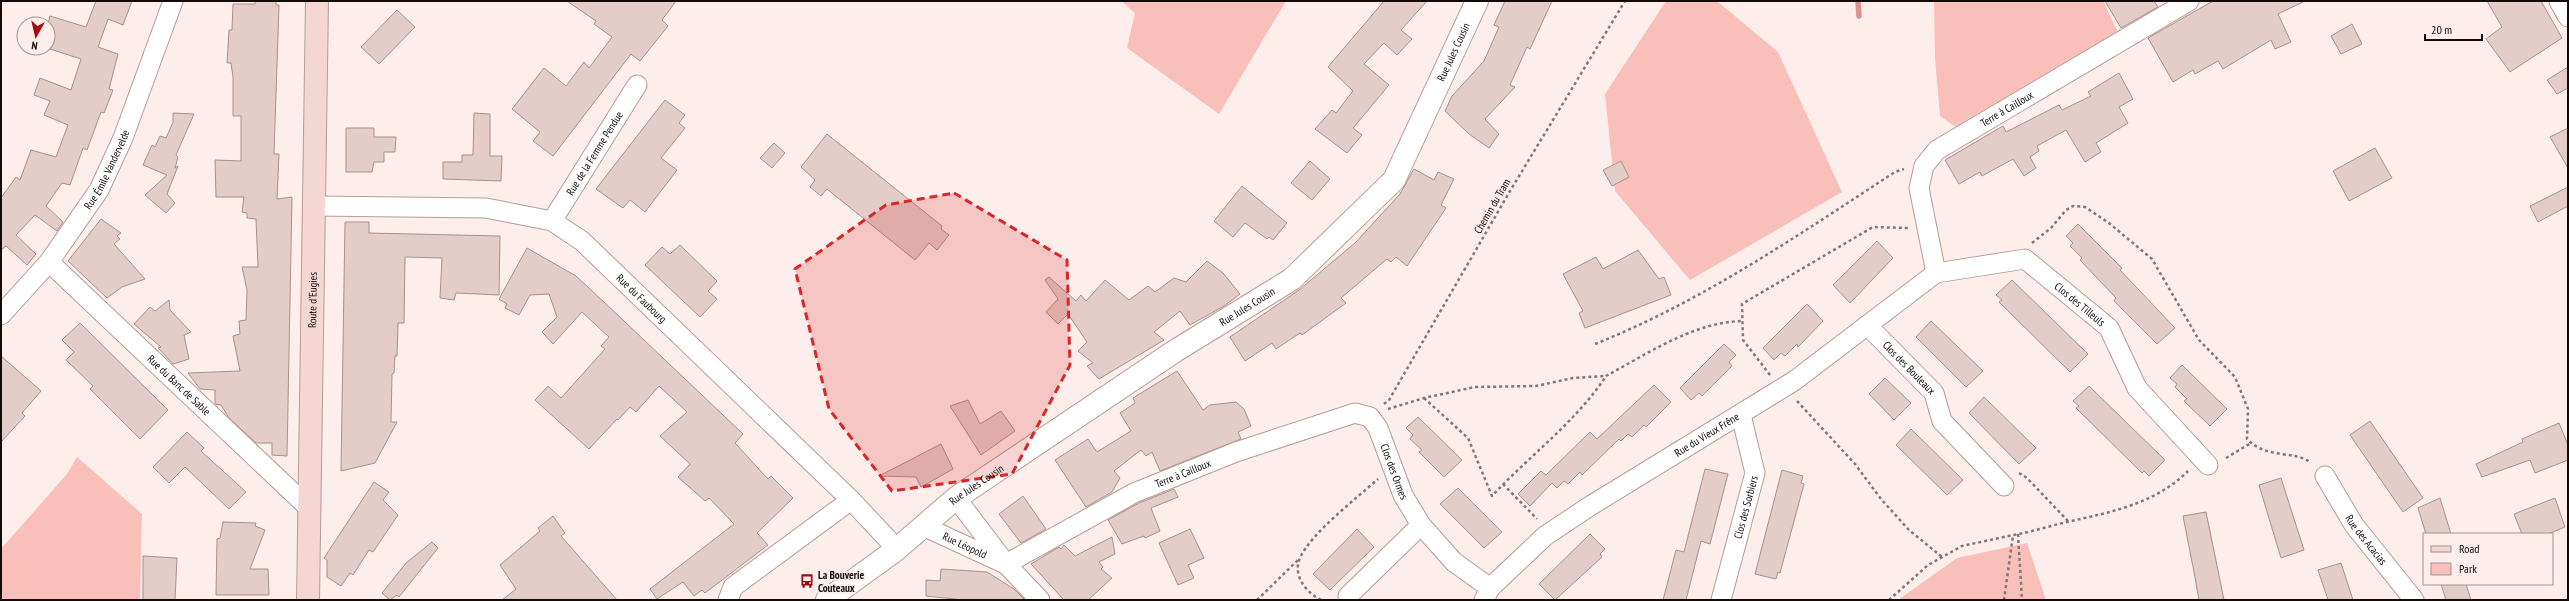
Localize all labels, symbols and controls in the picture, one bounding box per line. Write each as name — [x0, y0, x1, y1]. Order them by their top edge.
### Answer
north arrow — [16, 16, 56, 56]
scale bar — [2425, 16, 2482, 42]
street label: Rue Jules Cousin — [1434, 20, 1473, 83]
text: 20 m — [2431, 22, 2452, 37]
text: N — [31, 39, 39, 53]
street label: Terre à Cailloux — [1978, 87, 2036, 130]
street label: Rue de la Femme Pendue — [563, 108, 626, 198]
street label: Rue Émile Vandervelde — [81, 127, 133, 212]
street label: Chemin du Tram — [1471, 176, 1513, 236]
street label: Rue du Faubourg — [613, 271, 670, 326]
street label: Route d'Eugies — [305, 272, 320, 328]
street label: Clos des Tilleuls — [2052, 279, 2108, 329]
street label: Rue Jules Cousin — [1217, 284, 1278, 329]
street label: Clos des Bouleaux — [1880, 338, 1939, 398]
street label: Rue du Banc de Sable — [144, 352, 214, 419]
street label: Rue du Vieux Frêne — [1672, 409, 1742, 460]
street label: Clos des Ormes — [1377, 442, 1411, 502]
street label: Terre à Cailloux — [1153, 456, 1213, 491]
street label: Rue Jules Cousin — [946, 461, 1006, 508]
street label: Clos des Sorbiers — [1731, 474, 1761, 540]
street label: Rue des Acacias — [2342, 512, 2390, 568]
street label: Rue Léopold — [940, 529, 989, 562]
legend — [2423, 533, 2553, 585]
text: Road — [2459, 541, 2479, 556]
text: Park — [2459, 561, 2477, 576]
place label: La Bouverie Couteaux — [818, 568, 864, 595]
bus stop icon: La Bouverie Couteaux — [799, 573, 815, 589]

